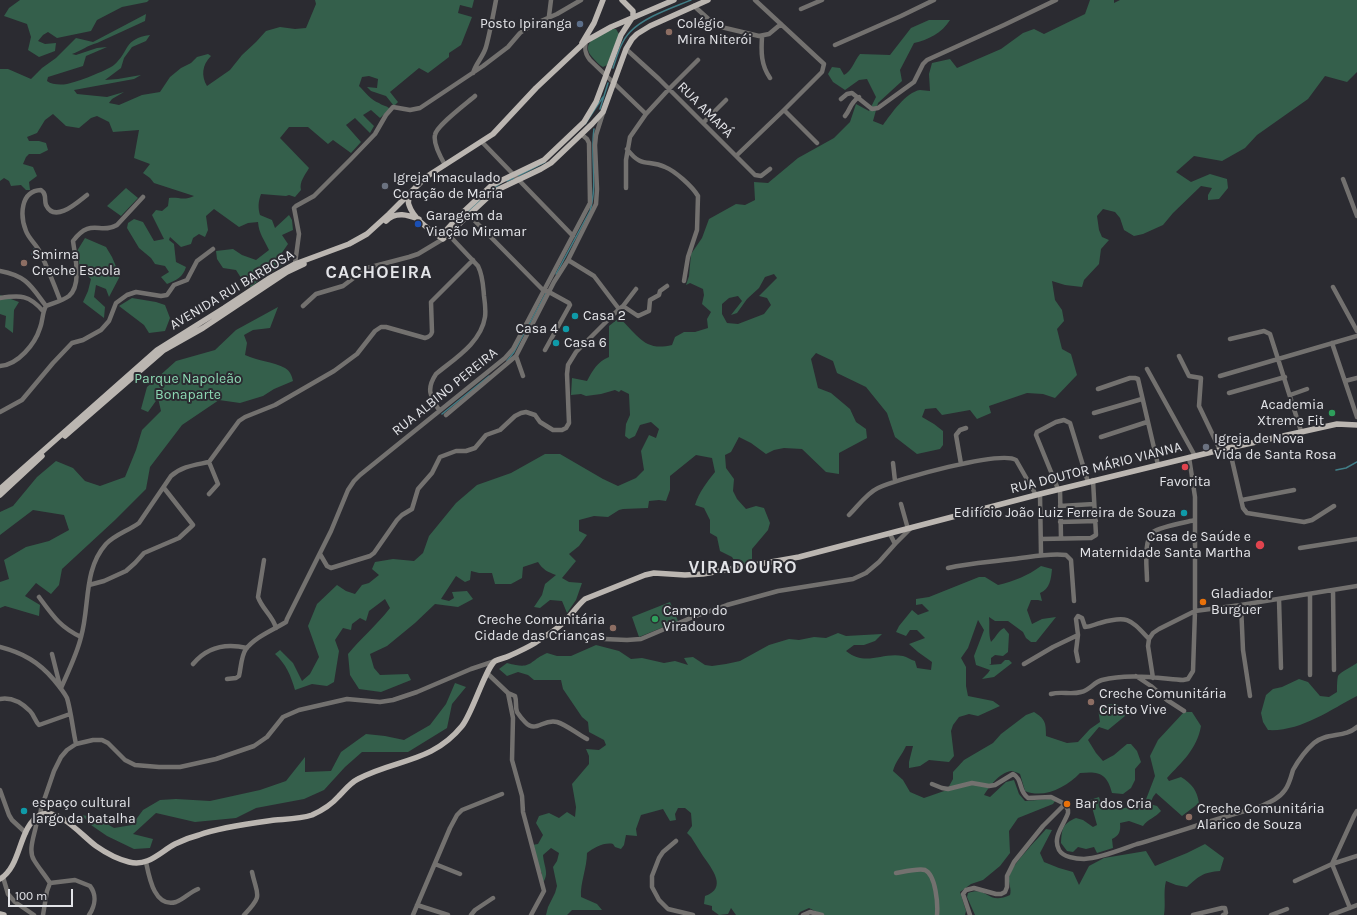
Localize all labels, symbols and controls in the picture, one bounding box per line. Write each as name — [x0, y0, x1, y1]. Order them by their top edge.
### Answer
place label: Posto Ipiranga — [480, 16, 572, 32]
place label: Colégio Mira Niterói — [677, 16, 752, 48]
marker: Posto Ipiranga — [575, 19, 585, 29]
marker: Colégio Mira Niterói — [664, 27, 674, 37]
street label: RUA AMAPÁ — [674, 79, 736, 141]
place label: Igreja Imaculado Coração de Maria — [393, 170, 503, 202]
marker: Igreja Imaculado Coração de Maria — [380, 181, 390, 191]
place label: Garagem da Viação Miramar — [426, 208, 526, 240]
marker: Garagem da Viação Miramar — [413, 219, 423, 229]
street label: AVENIDA RUI BARBOSA — [167, 246, 297, 334]
place label: Smirna Creche Escola — [32, 247, 121, 280]
marker: Smirna Creche Escola — [19, 258, 29, 268]
district label: CACHOEIRA — [326, 262, 432, 284]
place label: Casa 2 — [583, 308, 626, 324]
marker: Casa 2 — [570, 311, 580, 321]
place label: Casa 4 — [516, 321, 558, 337]
marker: Casa 4 — [561, 324, 571, 334]
place label: Casa 6 — [564, 335, 607, 351]
marker: Casa 6 — [551, 338, 561, 348]
street label: RUA ALBINO PEREIRA — [389, 344, 501, 440]
park label: Parque Napoleão Bonaparte — [134, 371, 242, 404]
place label: Academia Xtreme Fit — [1257, 397, 1324, 430]
marker: Academia Xtreme Fit — [1327, 408, 1337, 418]
place label: Igreja de Nova Vida de Santa Rosa — [1214, 431, 1336, 464]
street label: RUA DOUTOR MÁRIO VIANNA — [1008, 439, 1184, 497]
marker: Igreja de Nova Vida de Santa Rosa — [1201, 442, 1211, 452]
marker: Favorita — [1180, 462, 1190, 472]
place label: Favorita — [1159, 474, 1211, 490]
place label: Edifício João Luiz Ferreira de Souza — [954, 505, 1176, 521]
marker: Edifício João Luiz Ferreira de Souza — [1179, 508, 1189, 518]
place label: Casa de Saúde e Maternidade Santa Martha — [1080, 529, 1251, 562]
marker: Casa de Saúde e Maternidade Santa Martha — [1254, 539, 1266, 551]
district label: VIRADOURO — [688, 557, 798, 579]
place label: Gladiador Burguer — [1211, 586, 1273, 618]
marker: Gladiador Burguer — [1198, 597, 1208, 607]
place label: Campo do Viradouro — [663, 603, 727, 636]
place label: Creche Comunitária Cidade das Crianças — [474, 612, 605, 644]
marker: Campo do Viradouro — [650, 614, 660, 624]
marker: Creche Comunitária Cidade das Crianças — [608, 623, 618, 633]
place label: Creche Comunitária Cristo Vive — [1099, 686, 1226, 718]
marker: Creche Comunitária Cristo Vive — [1086, 697, 1096, 707]
place label: espaço cultural largo da batalha — [32, 795, 136, 828]
place label: Bar dos Cria — [1075, 796, 1152, 812]
marker: Bar dos Cria — [1062, 799, 1072, 809]
place label: Creche Comunitária Alarico de Souza — [1197, 801, 1324, 834]
marker: espaço cultural largo da batalha — [19, 806, 29, 816]
marker: Creche Comunitária Alarico de Souza — [1184, 812, 1194, 822]
scale bar — [10, 881, 75, 907]
text: 100 m — [15, 889, 47, 903]

